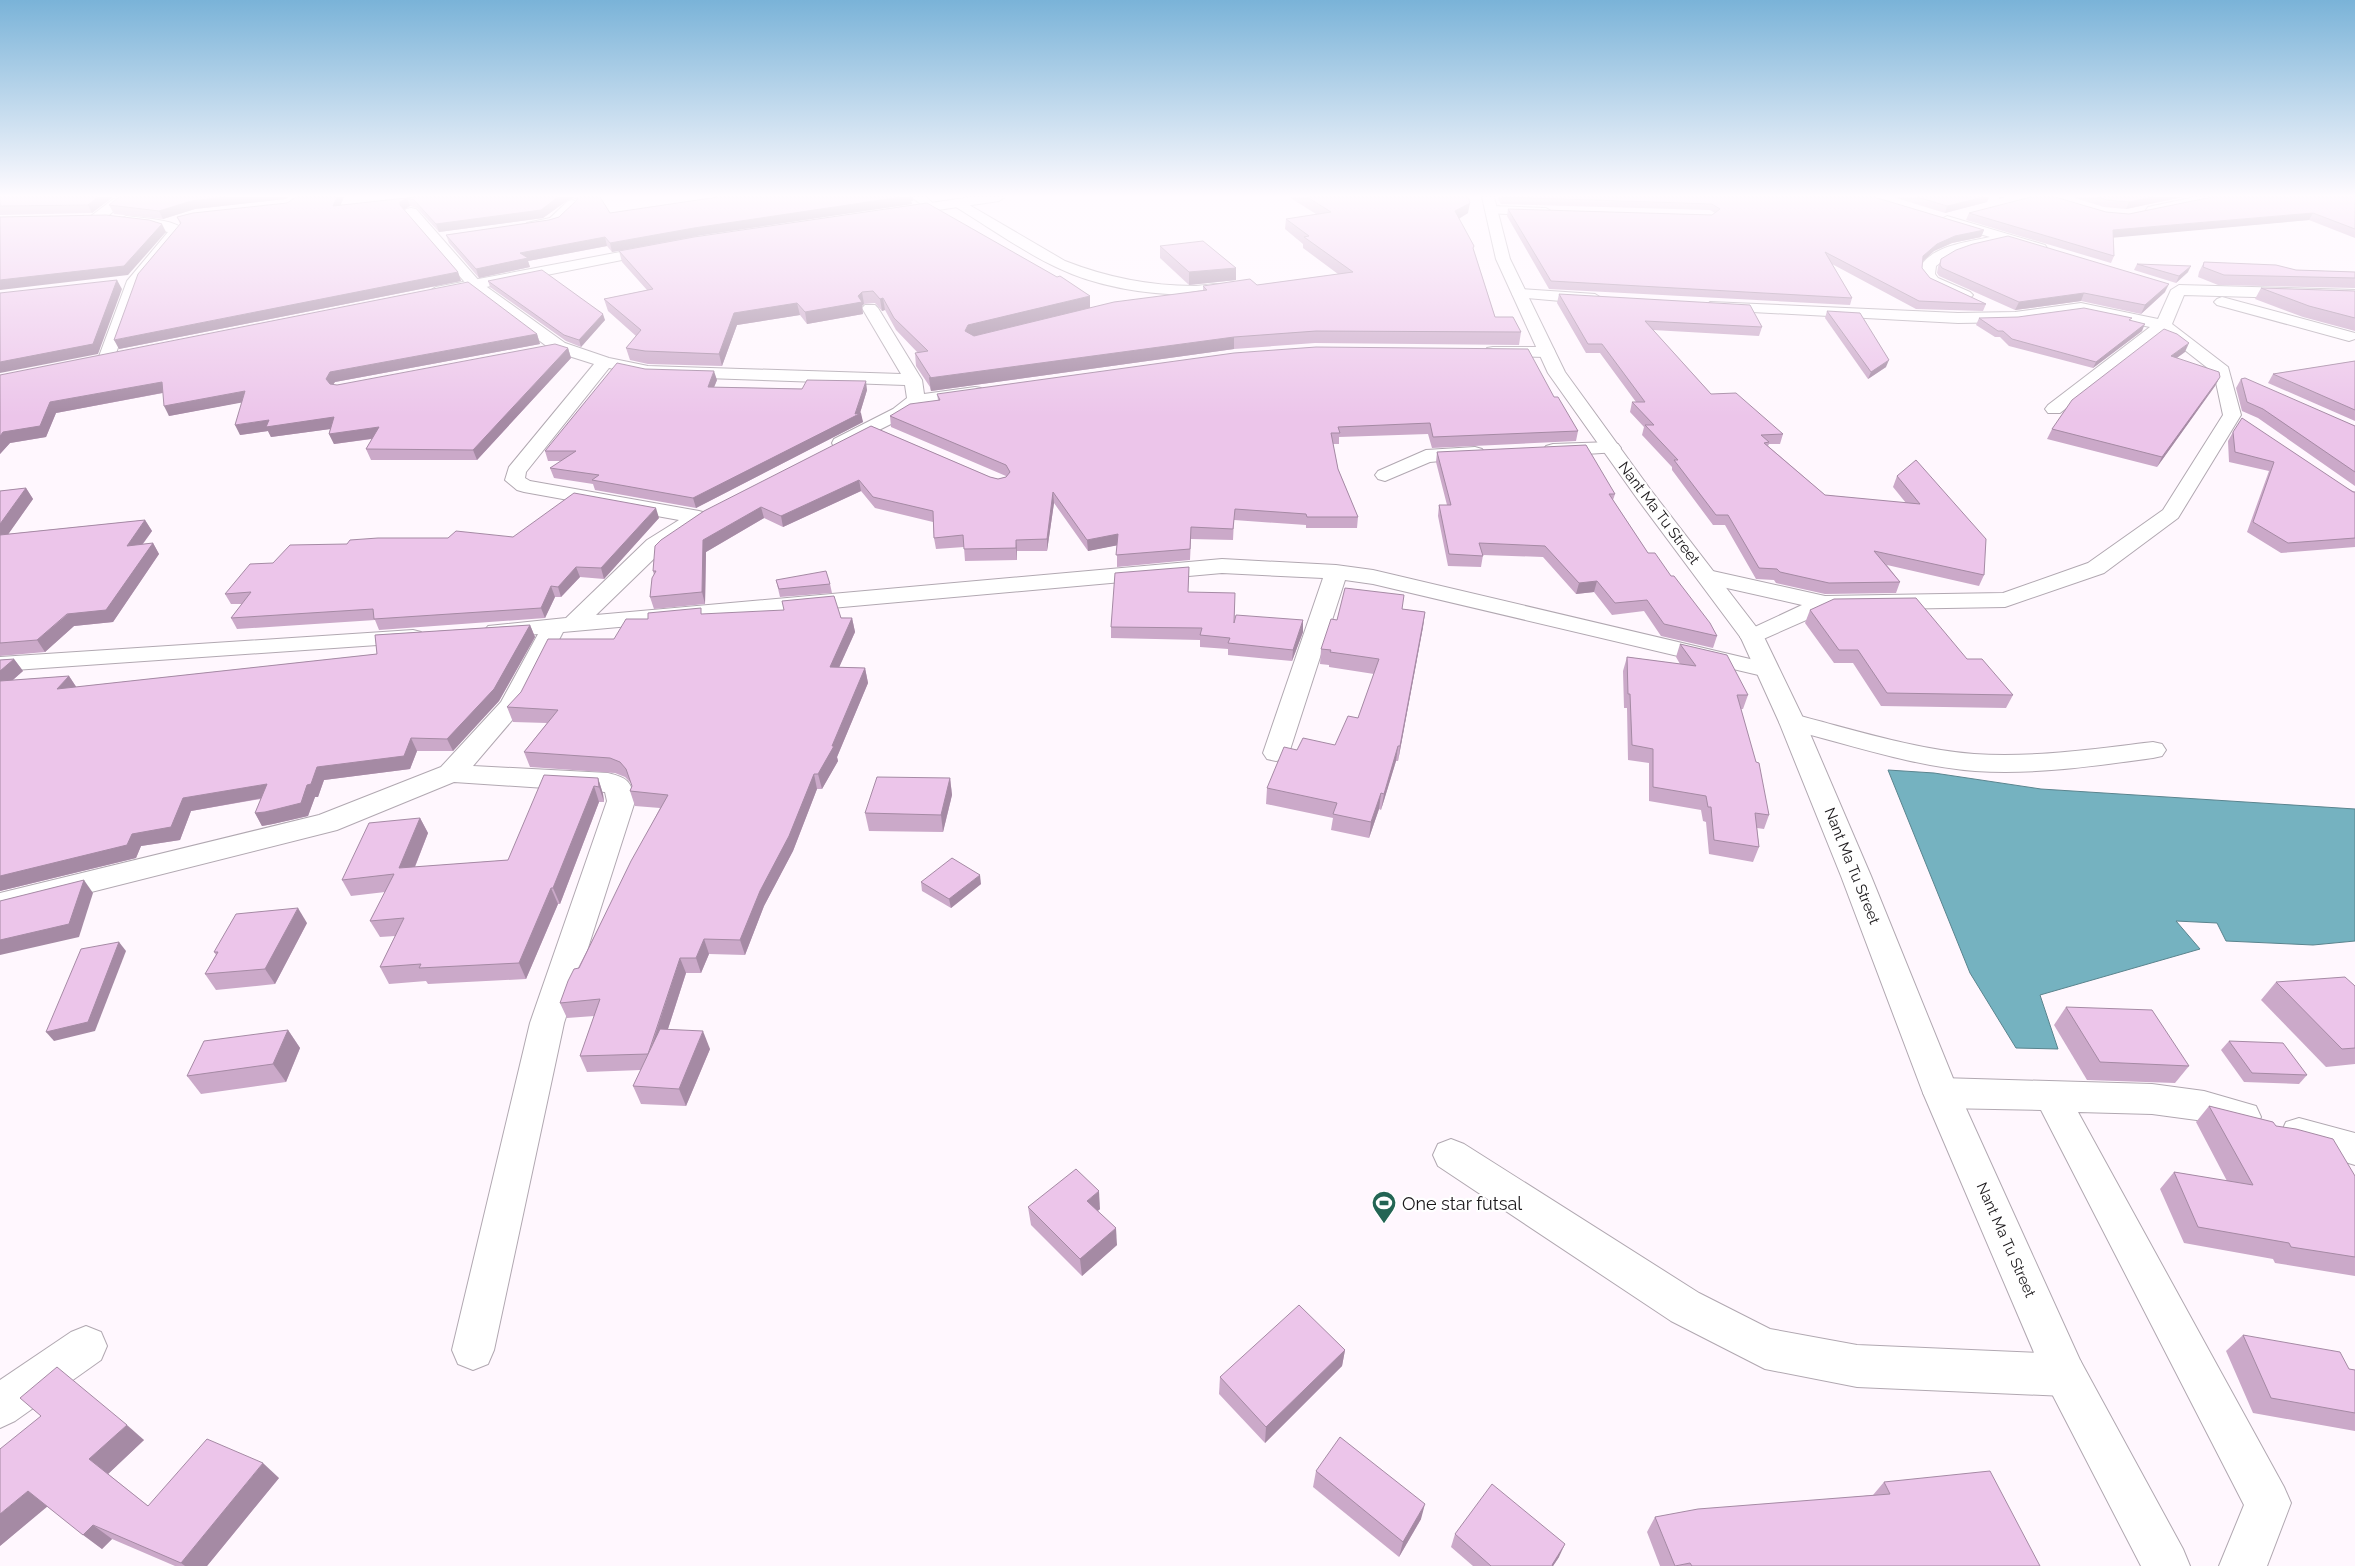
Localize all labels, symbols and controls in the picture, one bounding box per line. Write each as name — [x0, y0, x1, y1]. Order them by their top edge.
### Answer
street label: Nant Ma Tu Street — [1614, 458, 1704, 568]
street label: Nant Ma Tu Street — [1820, 805, 1884, 927]
street label: Nant Ma Tu Street — [1973, 1180, 2039, 1300]
sports icon: One star futsal — [1371, 1190, 1397, 1224]
place label: One star futsal — [1402, 1193, 1522, 1214]

